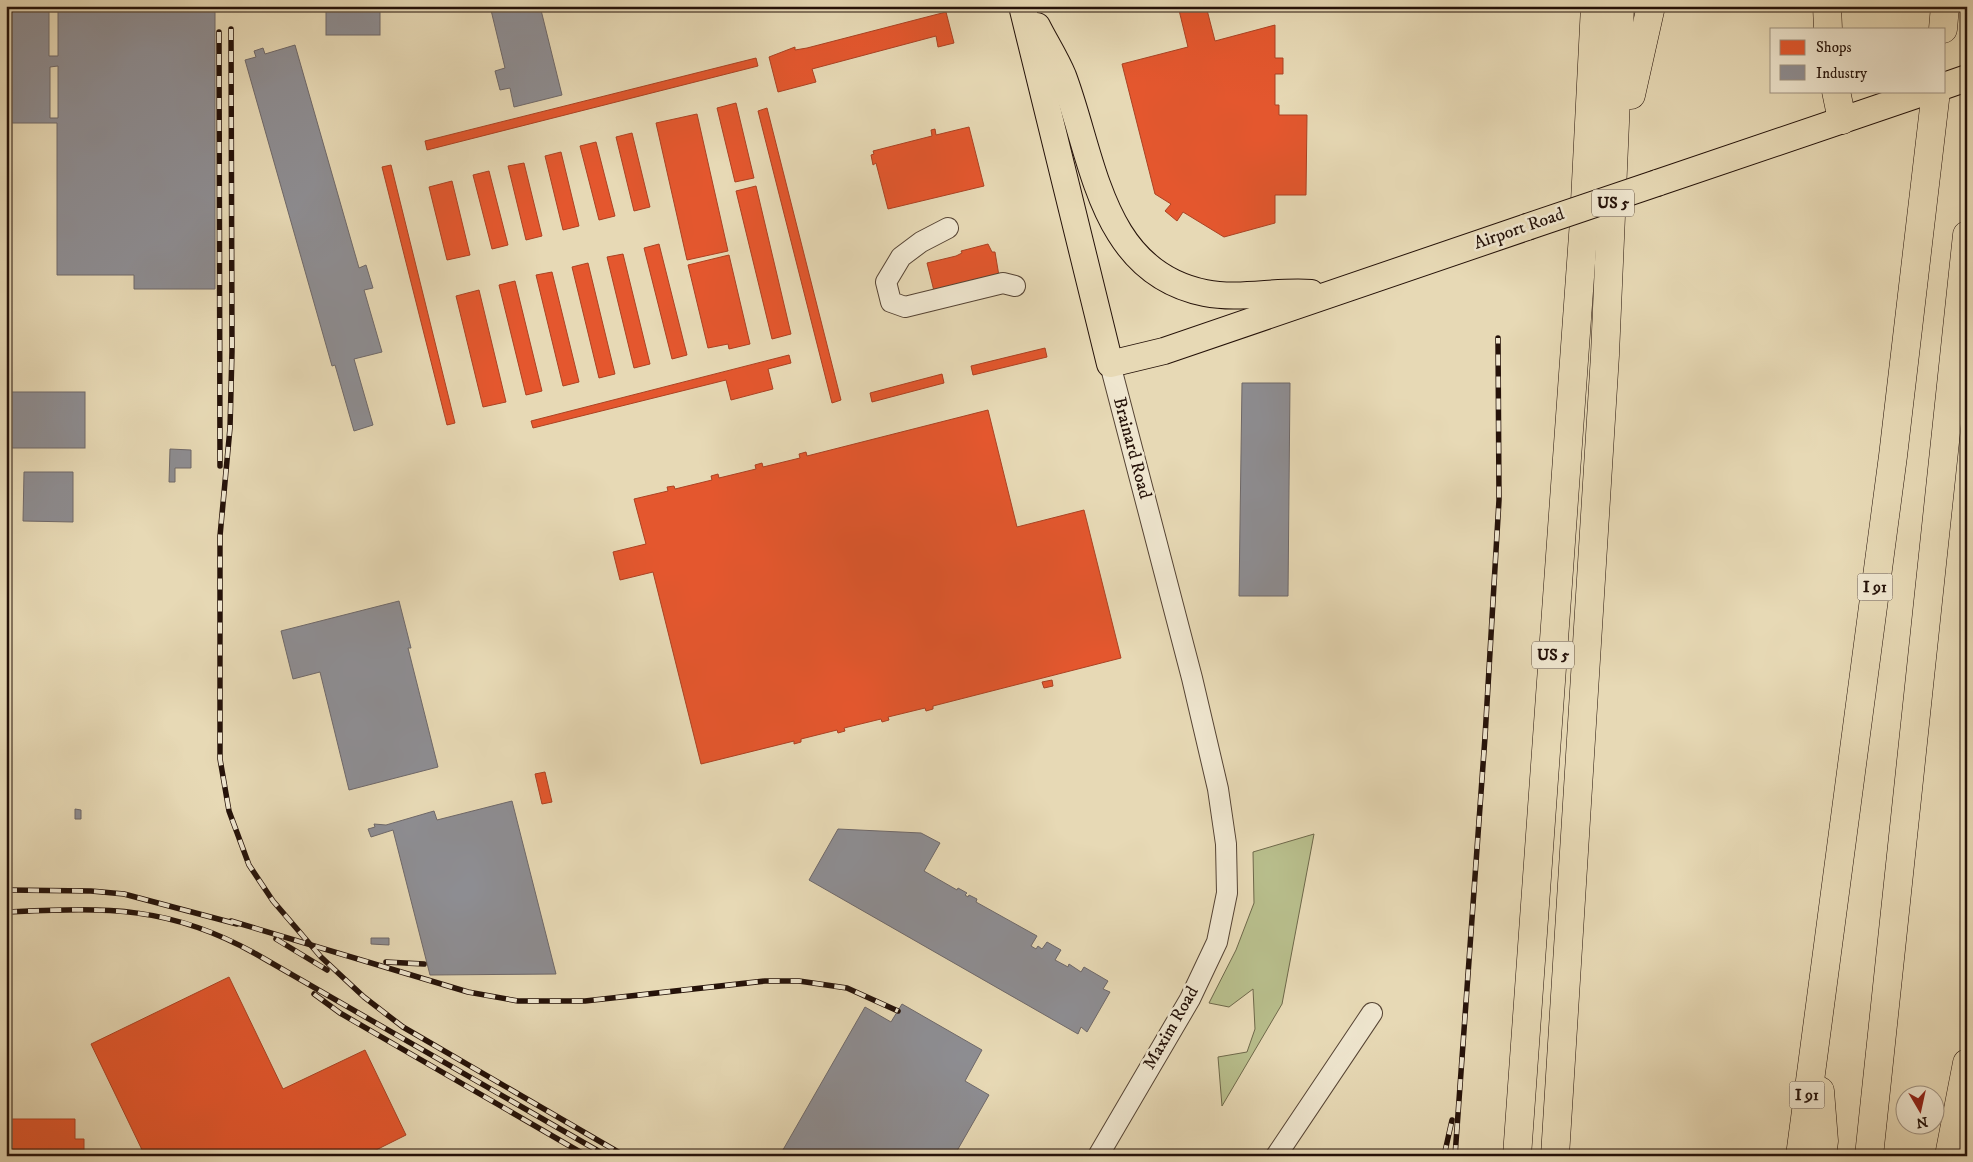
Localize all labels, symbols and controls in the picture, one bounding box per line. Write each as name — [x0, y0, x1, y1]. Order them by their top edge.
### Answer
legend — [1770, 28, 1946, 92]
text: Shops — [1816, 38, 1852, 57]
text: Industry — [1816, 64, 1868, 83]
road number: US 5 — [1592, 190, 1634, 217]
street label: Airport Road — [1471, 203, 1567, 255]
street label: Brainard Road — [1108, 395, 1156, 501]
road number: I 91 — [1858, 574, 1892, 600]
road number: US 5 — [1532, 642, 1574, 668]
street label: Maxim Road — [1138, 983, 1204, 1073]
road number: I 91 — [1790, 1082, 1824, 1108]
north arrow — [1896, 1084, 1946, 1134]
text: N — [1914, 1112, 1929, 1132]

